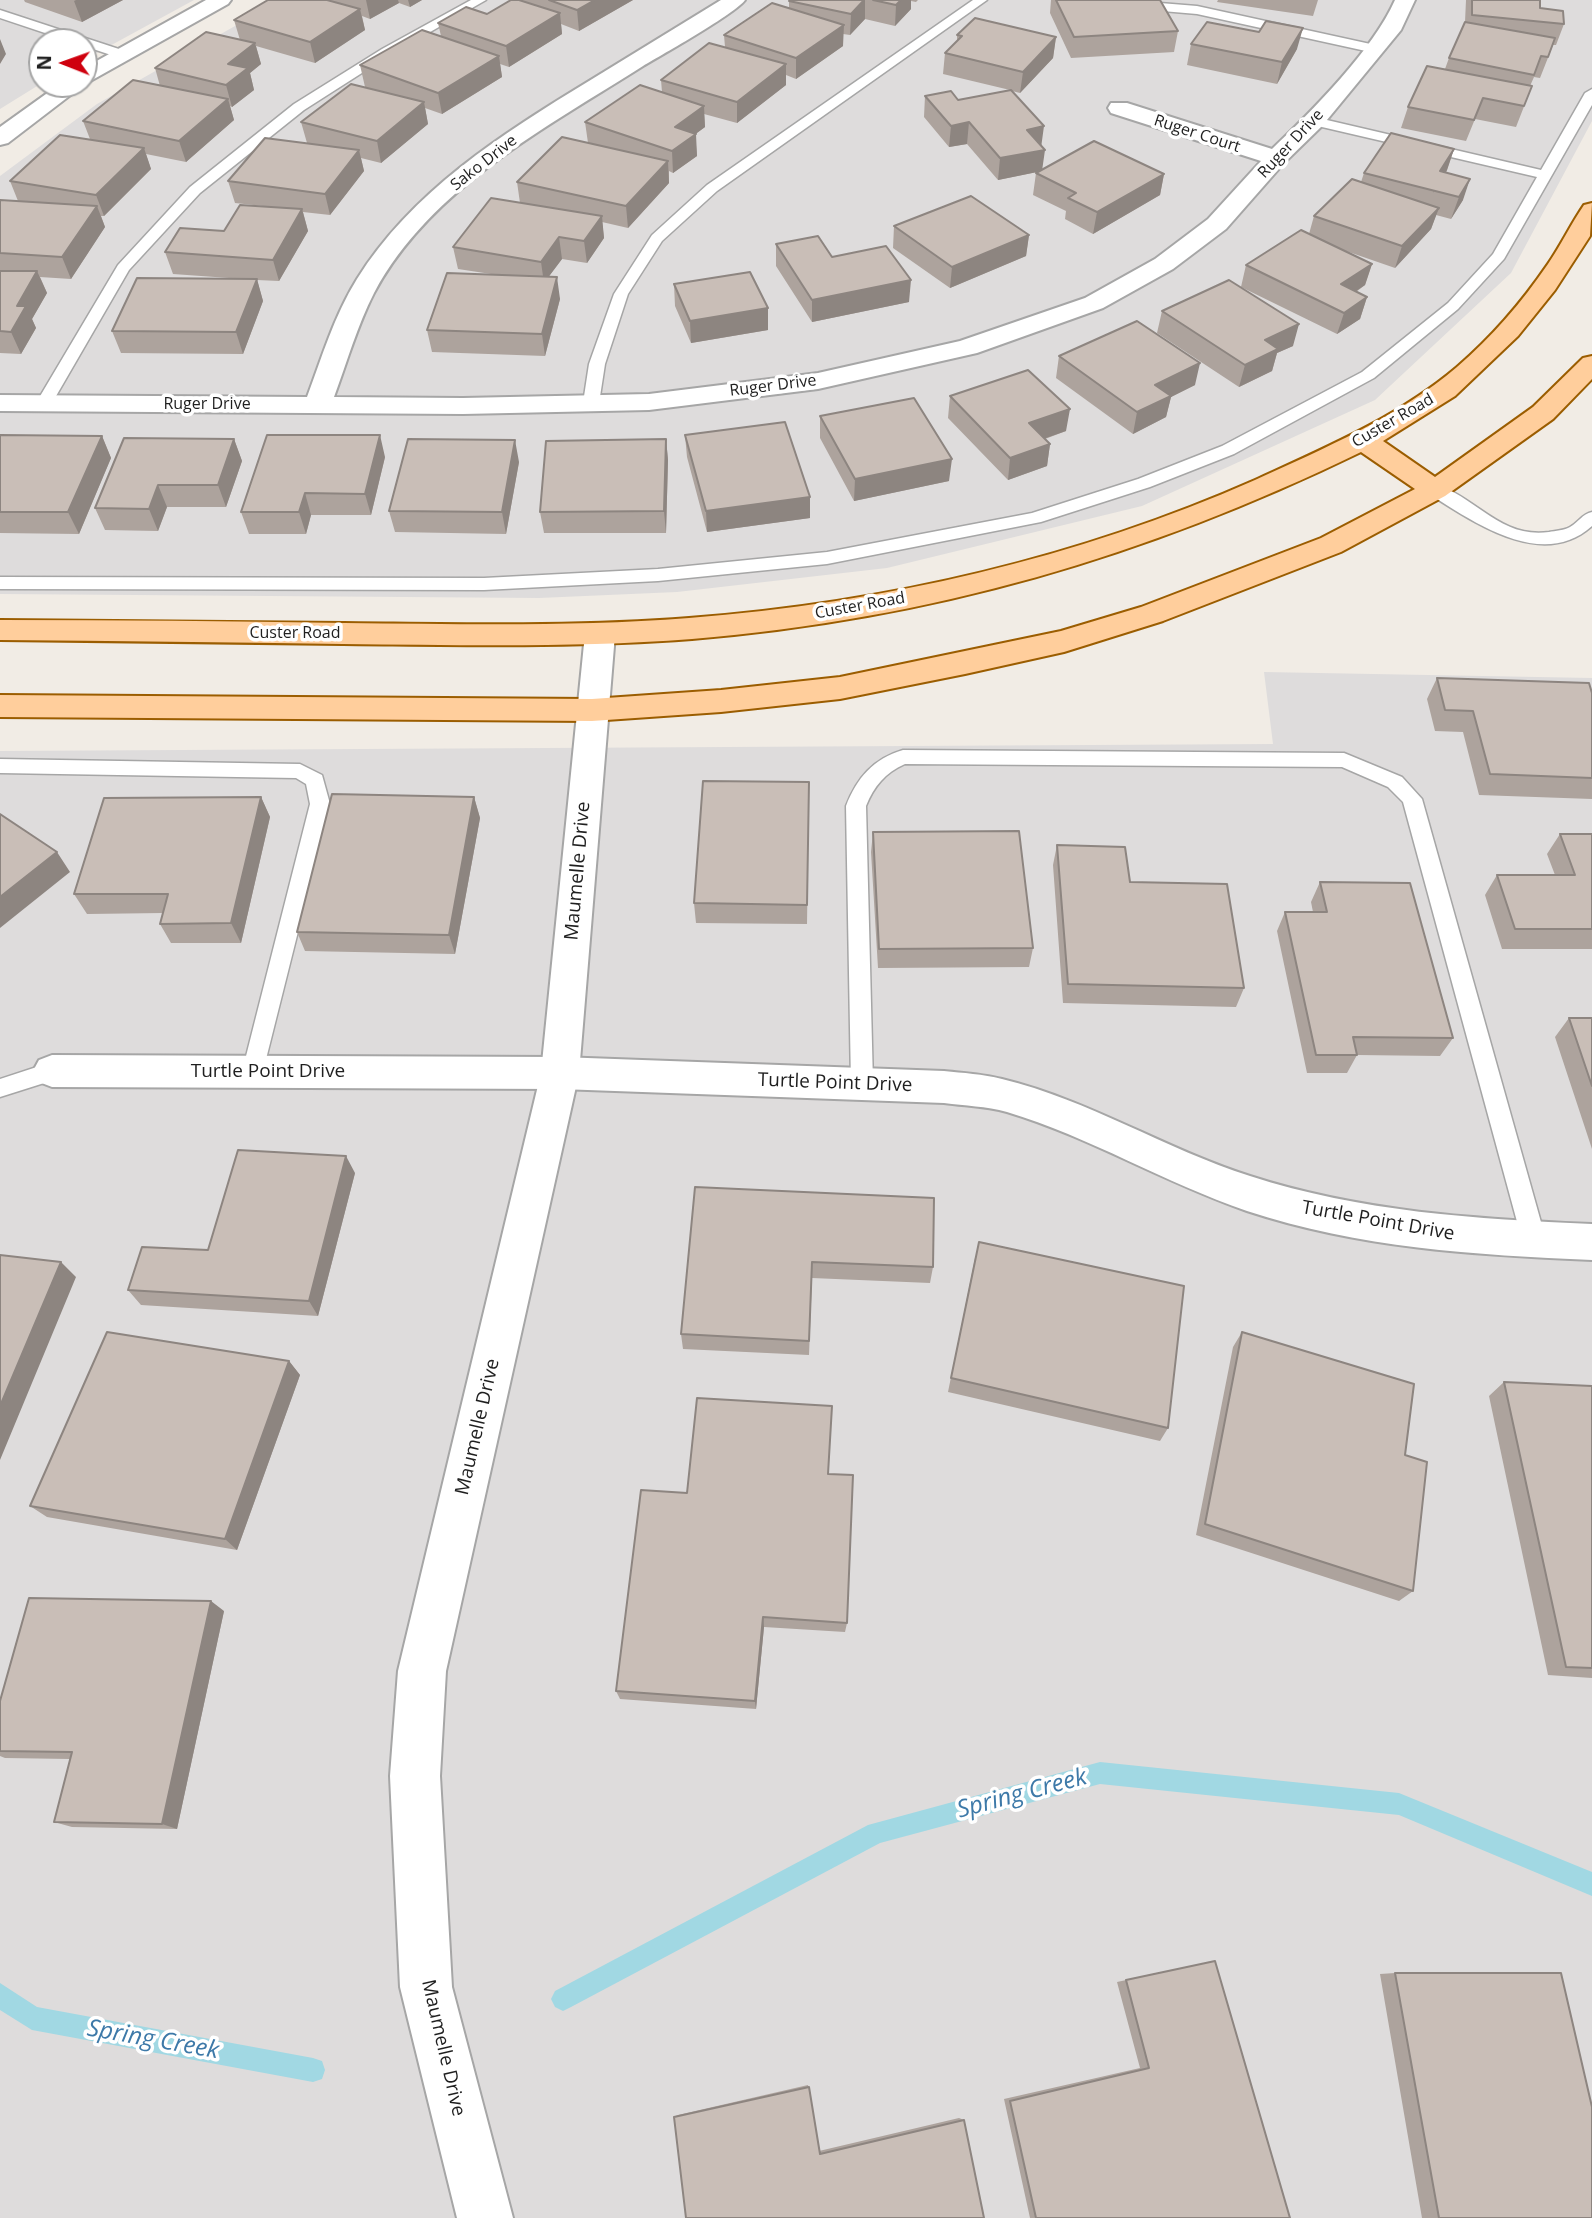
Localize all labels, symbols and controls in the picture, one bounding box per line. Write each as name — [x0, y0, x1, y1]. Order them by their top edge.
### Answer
north arrow — [28, 28, 98, 98]
text: N — [31, 55, 57, 71]
street label: Ruger Drive — [1254, 106, 1328, 182]
street label: Ruger Court — [1151, 111, 1243, 157]
street label: Sako Drive — [447, 131, 521, 195]
street label: Ruger Drive — [729, 371, 817, 401]
street label: Custer Road — [1349, 390, 1437, 452]
street label: Ruger Drive — [163, 394, 251, 414]
street label: Custer Road — [813, 589, 907, 623]
street label: Custer Road — [249, 623, 341, 643]
street label: Maumelle Drive — [561, 801, 595, 941]
street label: Turtle Point Drive — [191, 1061, 345, 1083]
street label: Turtle Point Drive — [757, 1069, 913, 1097]
street label: Turtle Point Drive — [1300, 1196, 1456, 1246]
street label: Maumelle Drive — [451, 1357, 505, 1497]
water label: Spring Creek — [954, 1763, 1090, 1825]
street label: Maumelle Drive — [416, 1978, 470, 2118]
water label: Spring Creek — [85, 2014, 221, 2066]

